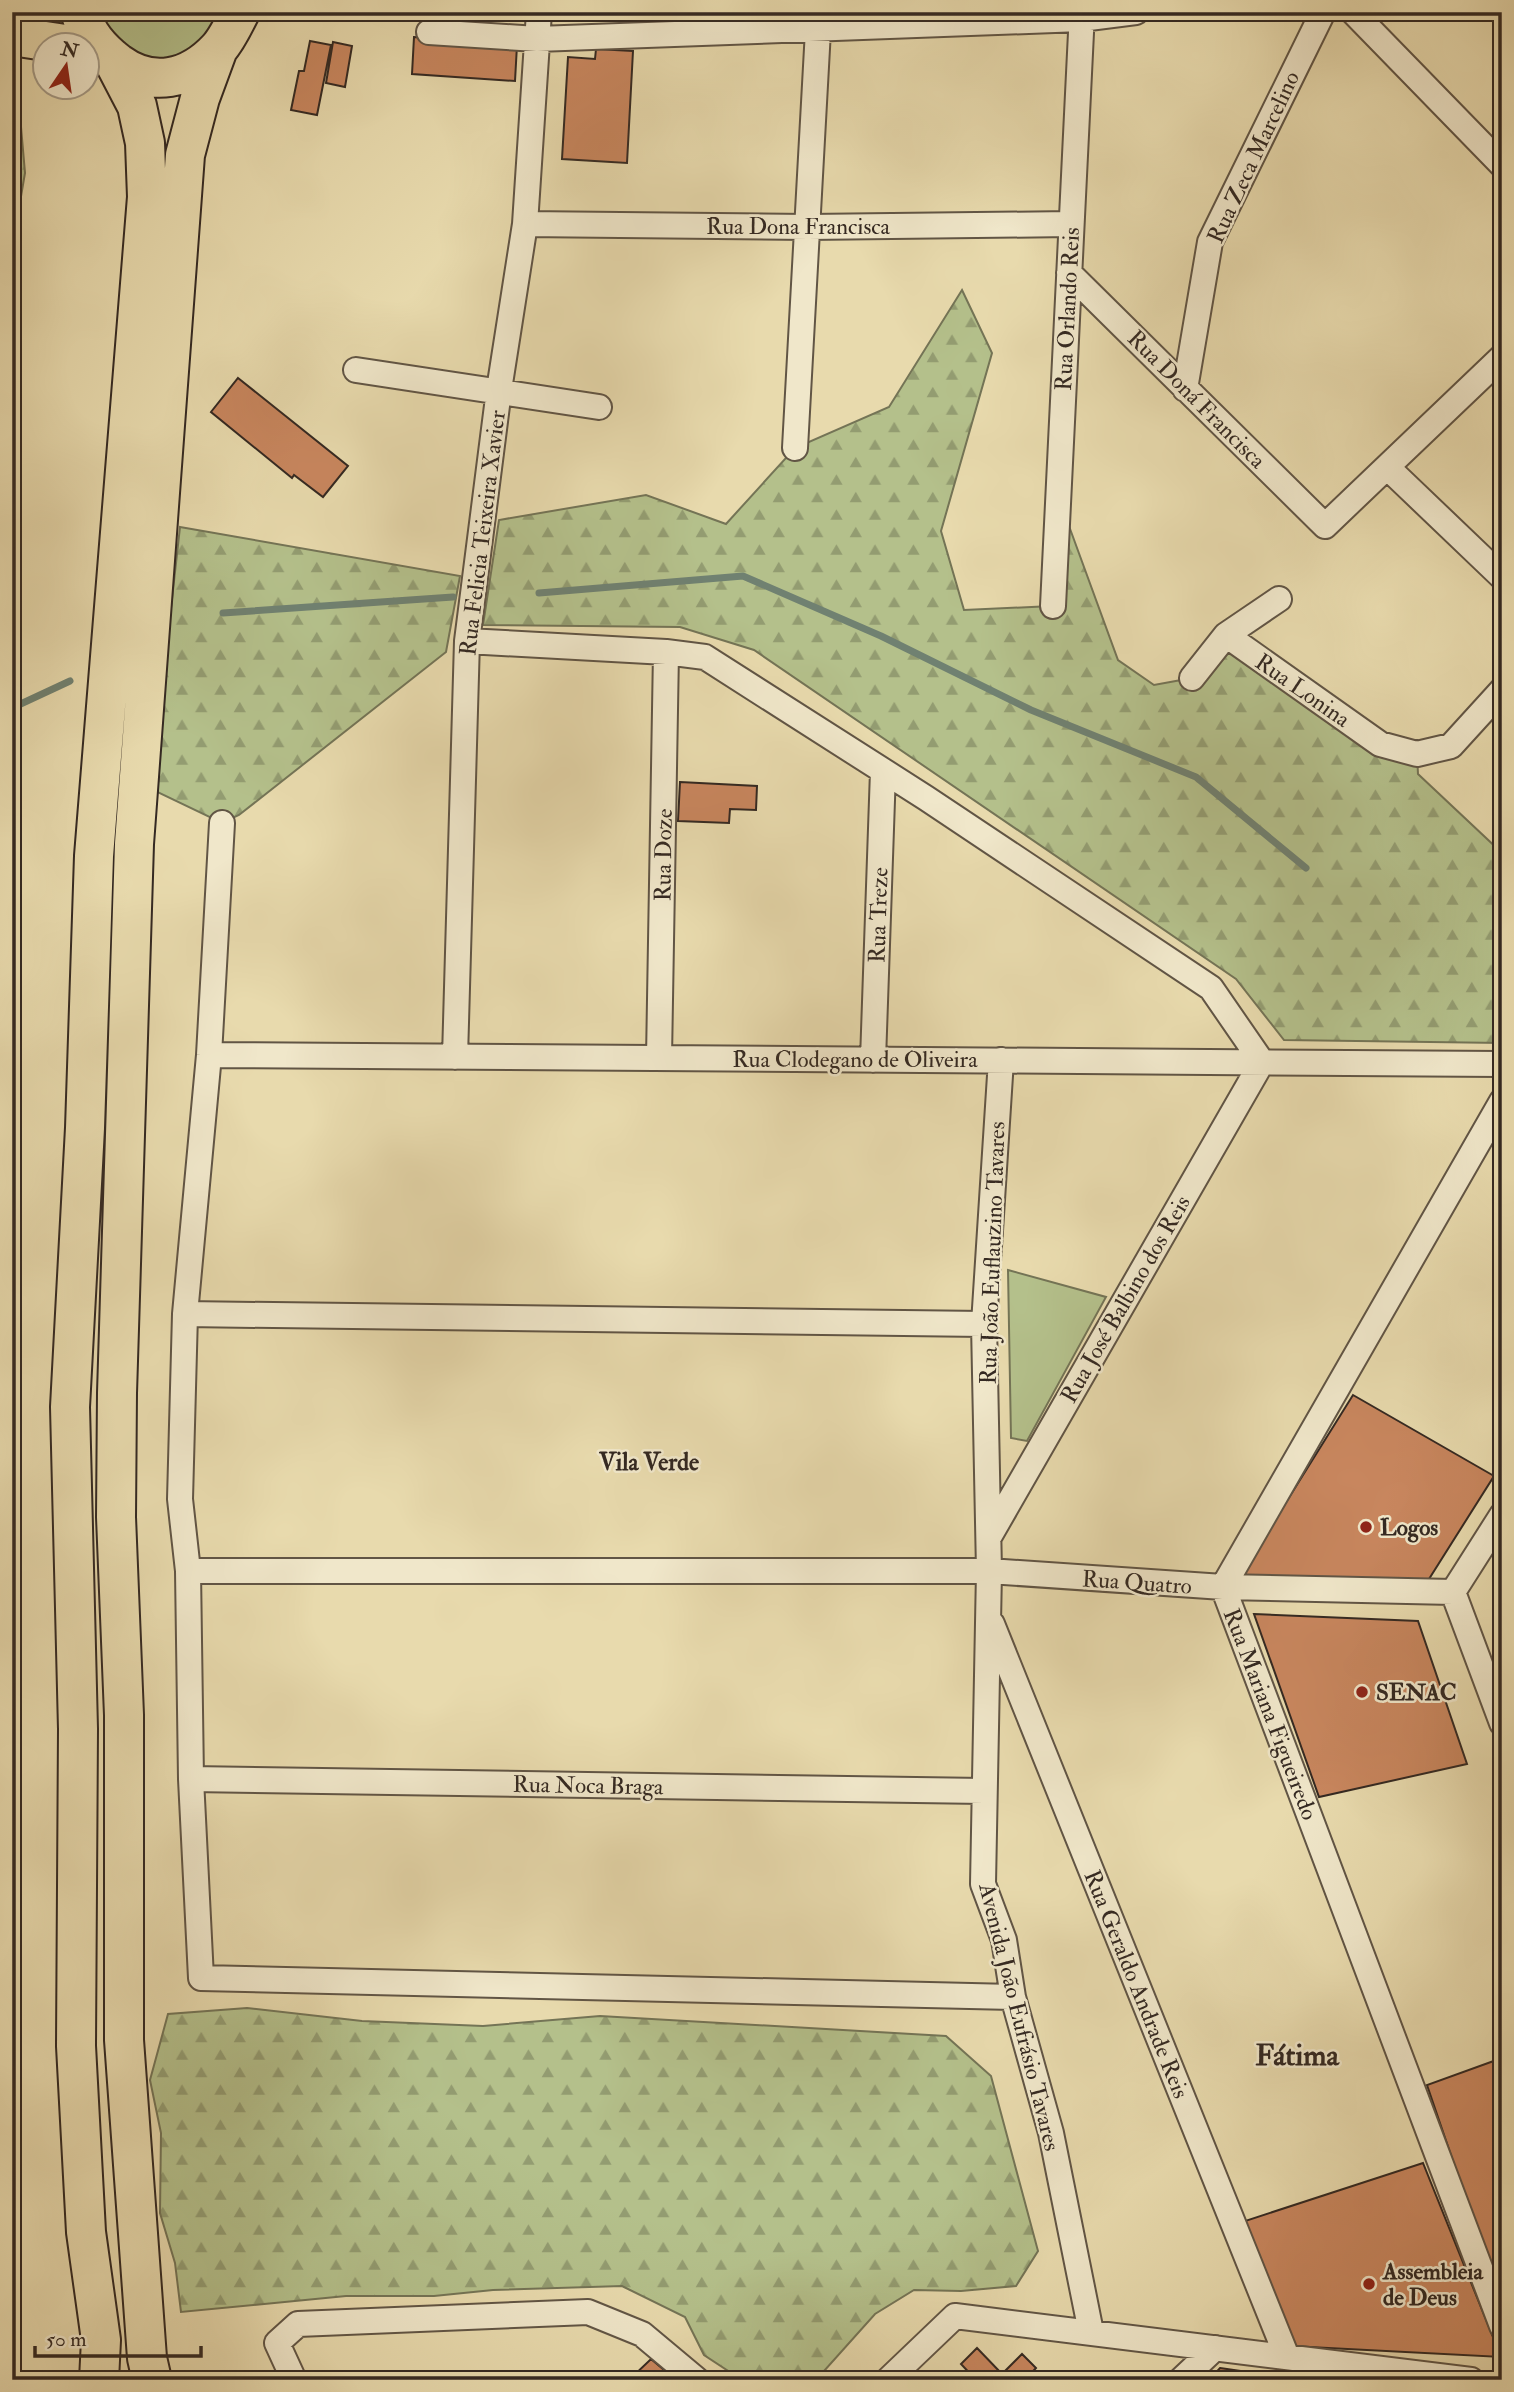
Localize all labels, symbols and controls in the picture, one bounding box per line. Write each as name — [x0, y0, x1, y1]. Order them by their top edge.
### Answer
north arrow — [32, 32, 102, 102]
text: N — [58, 37, 82, 64]
street label: Rua Zeca Marcelino — [1201, 66, 1306, 248]
street label: Rua Dona Francisca — [706, 212, 891, 241]
street label: Rua Orlando Reis — [1049, 226, 1086, 392]
street label: Rua Doná Francisca — [1121, 324, 1272, 475]
street label: Rua Felicia Teixeira Xavier — [453, 408, 512, 657]
street label: Rua Lonina — [1250, 647, 1356, 734]
street label: Rua Doze — [648, 808, 679, 902]
street label: Rua Treze — [862, 866, 895, 963]
street label: Rua Clodegano de Oliveira — [732, 1045, 978, 1074]
street label: Rua João Euflauzino Tavares — [973, 1121, 1012, 1385]
street label: Rua José Balbino dos Reis — [1054, 1190, 1197, 1408]
district label: Vila Verde — [598, 1447, 699, 1478]
place label: Logos — [1380, 1513, 1438, 1543]
marker: Logos — [1358, 1519, 1374, 1535]
street label: Rua Quatro — [1081, 1564, 1193, 1601]
street label: Rua Mariana Figueiredo — [1217, 1604, 1324, 1824]
place label: SENAC — [1376, 1678, 1457, 1707]
marker: SENAC — [1354, 1684, 1370, 1700]
street label: Rua Noca Braga — [512, 1770, 664, 1801]
street label: Rua Geraldo Andrade Reis — [1077, 1866, 1196, 2103]
street label: Avenida João Eufrásio Tavares — [972, 1879, 1067, 2154]
district label: Fátima — [1255, 2037, 1340, 2074]
place label: Assembleia de Deus — [1382, 2257, 1484, 2312]
marker: Assembleia de Deus — [1361, 2276, 1377, 2292]
scale bar — [35, 2315, 201, 2359]
text: 50 m — [46, 2326, 87, 2353]

